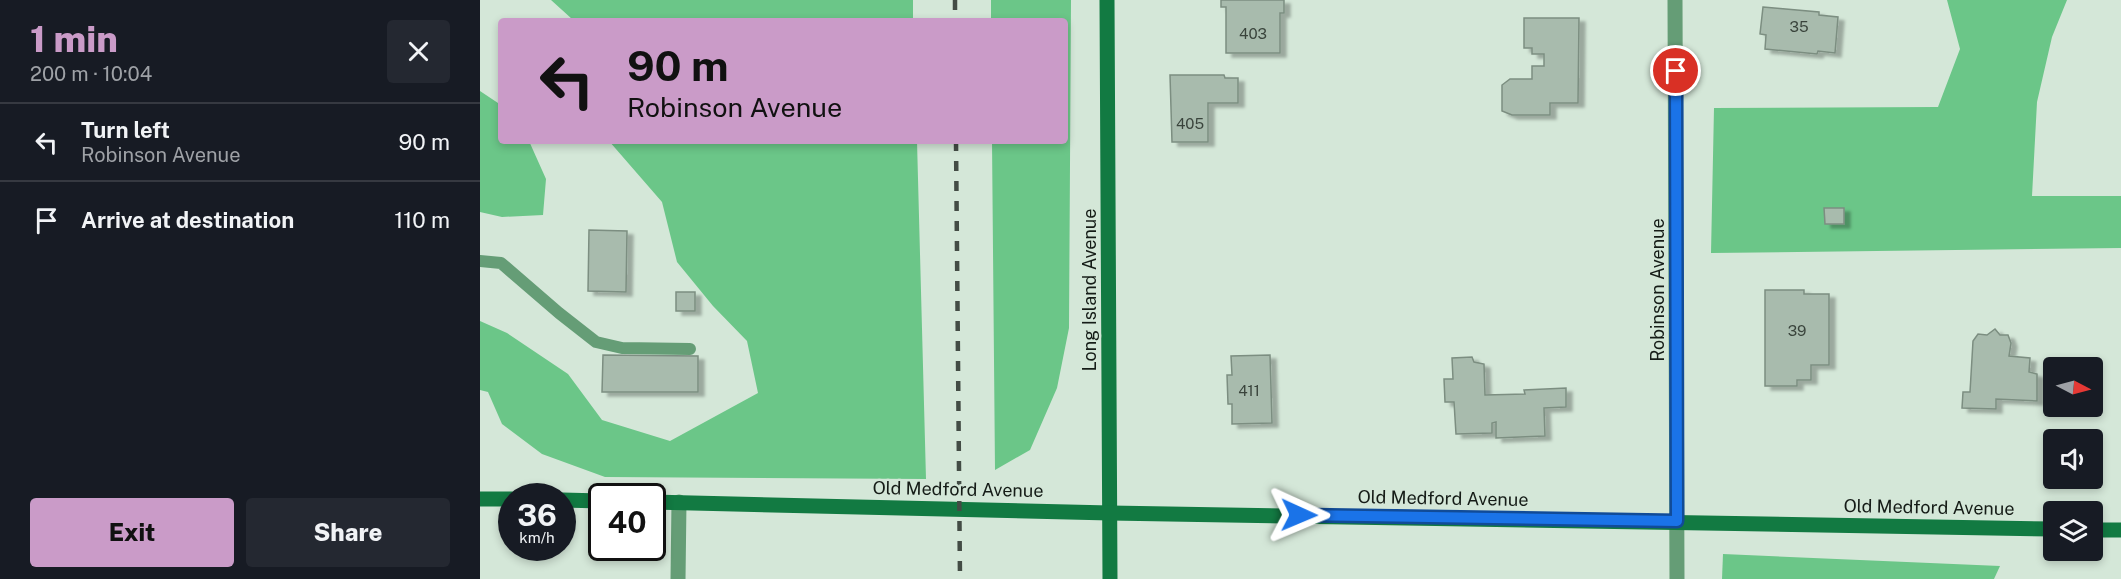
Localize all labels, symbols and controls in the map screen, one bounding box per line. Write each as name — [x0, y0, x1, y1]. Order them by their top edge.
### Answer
text: 1 min — [30, 18, 118, 60]
house number: 35 — [1789, 18, 1809, 35]
button: close — [387, 20, 450, 83]
house number: 403 — [1239, 25, 1267, 42]
text: 90 m — [627, 41, 729, 90]
icon: left — [528, 42, 606, 120]
pin — [1650, 45, 1701, 96]
icon: arrive — [1659, 54, 1692, 87]
text: 200 m · 10:04 — [30, 62, 152, 86]
text: Robinson Avenue — [627, 91, 842, 123]
house number: 405 — [1176, 115, 1204, 132]
text: Turn left — [81, 117, 170, 143]
icon: left — [30, 126, 63, 159]
text: 90 m — [399, 129, 450, 155]
text: Robinson Avenue — [81, 143, 240, 167]
icon: arrive — [30, 204, 63, 237]
text: Arrive at destination — [81, 207, 294, 233]
text: 110 m — [394, 207, 450, 233]
street label: Long Island Avenue — [1079, 208, 1100, 372]
street label: Robinson Avenue — [1647, 218, 1668, 362]
house number: 39 — [1788, 322, 1806, 339]
north arrow — [2043, 357, 2103, 417]
map controls — [2043, 357, 2103, 561]
house number: 411 — [1238, 382, 1260, 399]
button: sound — [2043, 429, 2103, 489]
street label: Old Medford Avenue — [872, 477, 1044, 501]
speed limit sign: 40 — [588, 483, 666, 561]
position arrow — [1267, 483, 1331, 547]
street label: Old Medford Avenue — [1357, 486, 1529, 510]
street label: Old Medford Avenue — [1843, 495, 2015, 519]
text: 36 — [517, 497, 557, 533]
button: Exit — [30, 498, 234, 567]
button: Share — [246, 498, 450, 567]
button: layers — [2043, 501, 2103, 561]
text: km/h — [519, 529, 555, 546]

